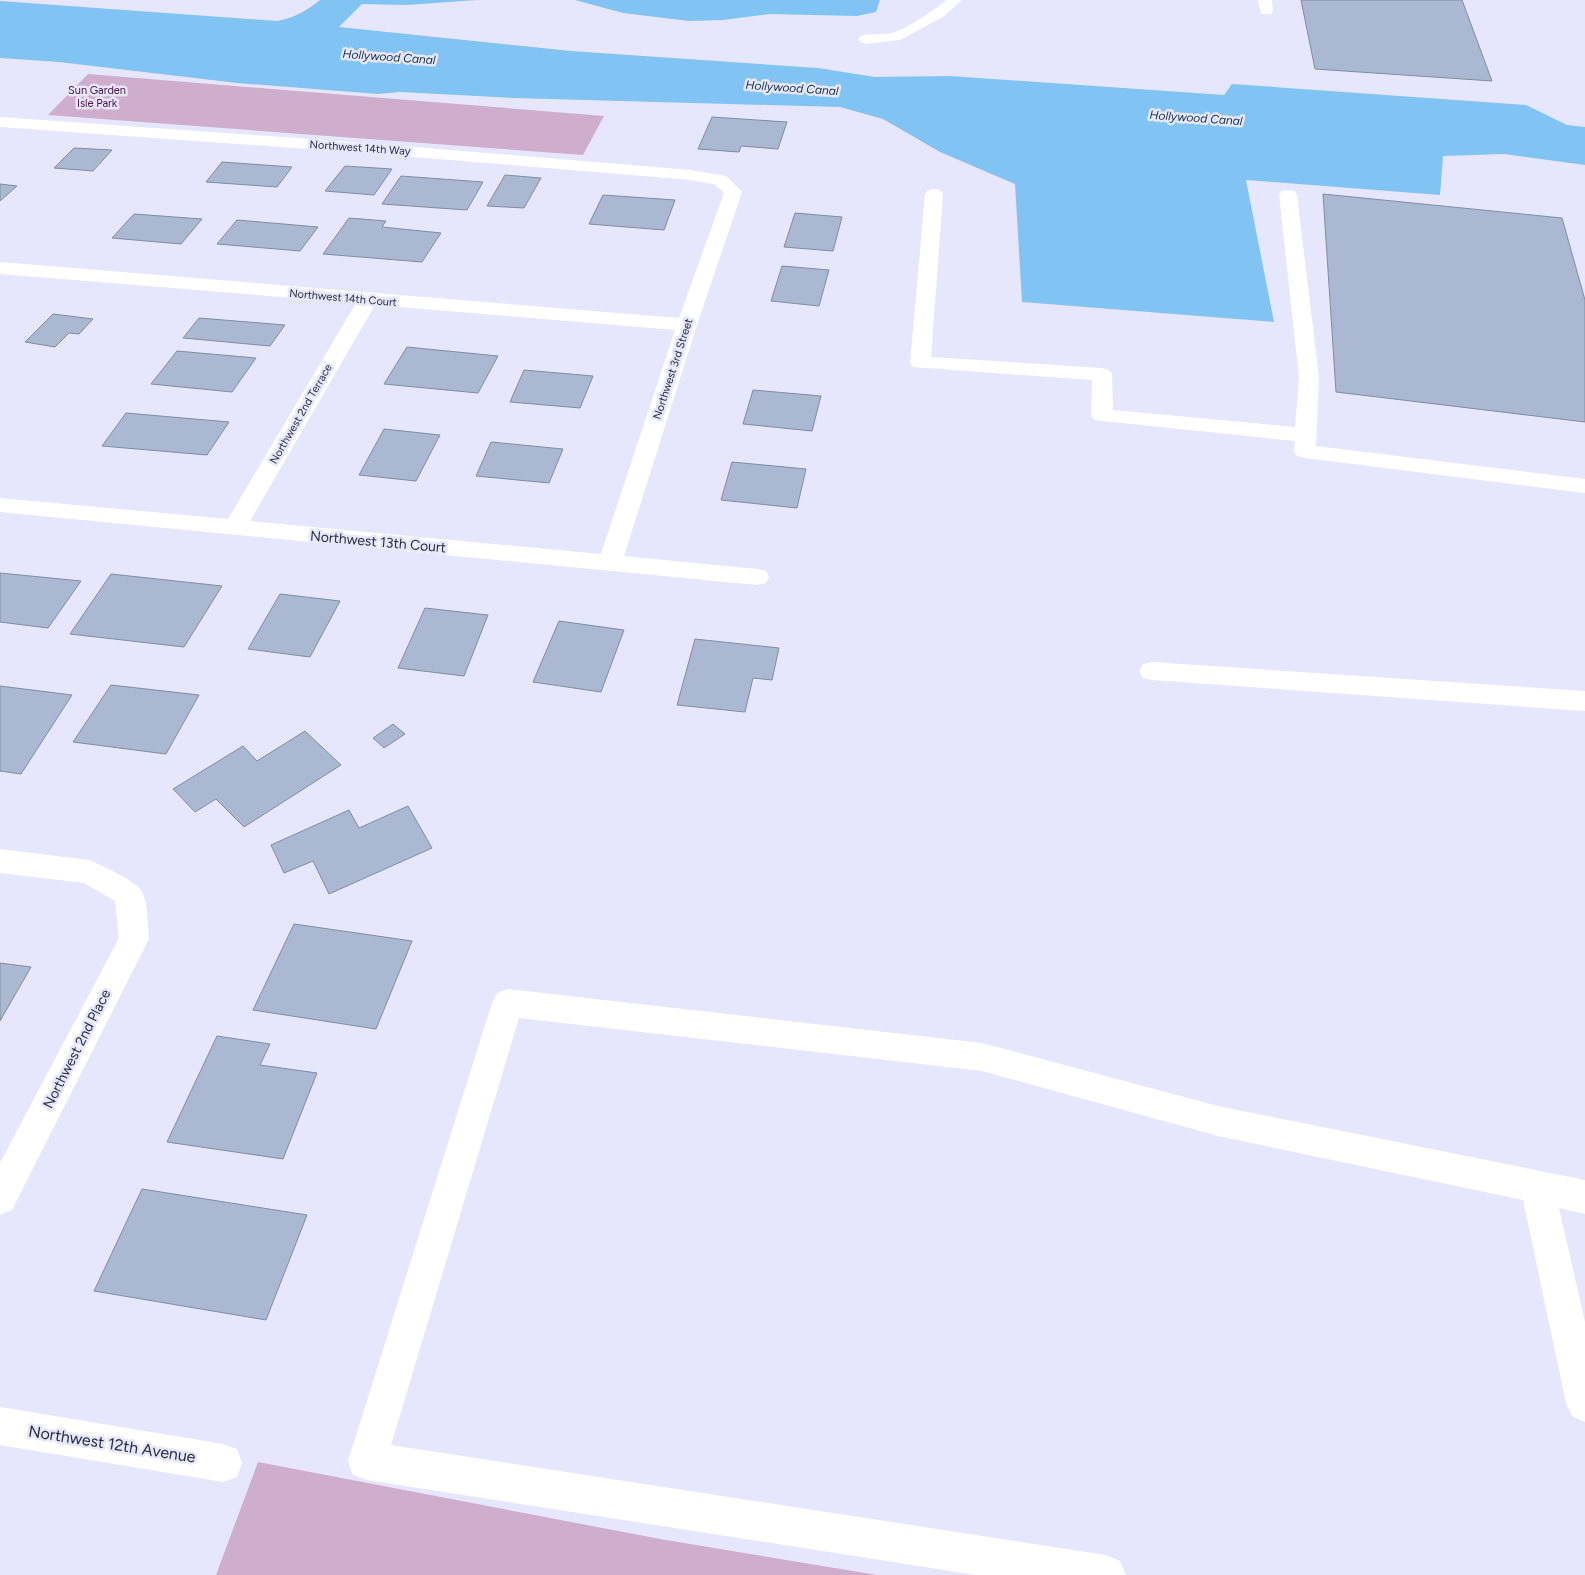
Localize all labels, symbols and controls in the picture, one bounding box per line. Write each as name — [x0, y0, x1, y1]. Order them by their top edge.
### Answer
water label: Hollywood Canal — [342, 47, 436, 67]
water label: Hollywood Canal — [745, 78, 839, 98]
park label: Sun Garden Isle Park — [68, 84, 126, 110]
water label: Hollywood Canal — [1149, 108, 1243, 128]
street label: Northwest 14th Way — [309, 138, 411, 158]
street label: Northwest 14th Court — [289, 287, 397, 309]
street label: Northwest 3rd Street — [651, 317, 695, 421]
street label: Northwest 2nd Terrace — [267, 362, 335, 466]
street label: Northwest 13th Court — [309, 528, 447, 556]
street label: Northwest 2nd Place — [40, 986, 115, 1111]
street label: Northwest 12th Avenue — [27, 1421, 197, 1467]

